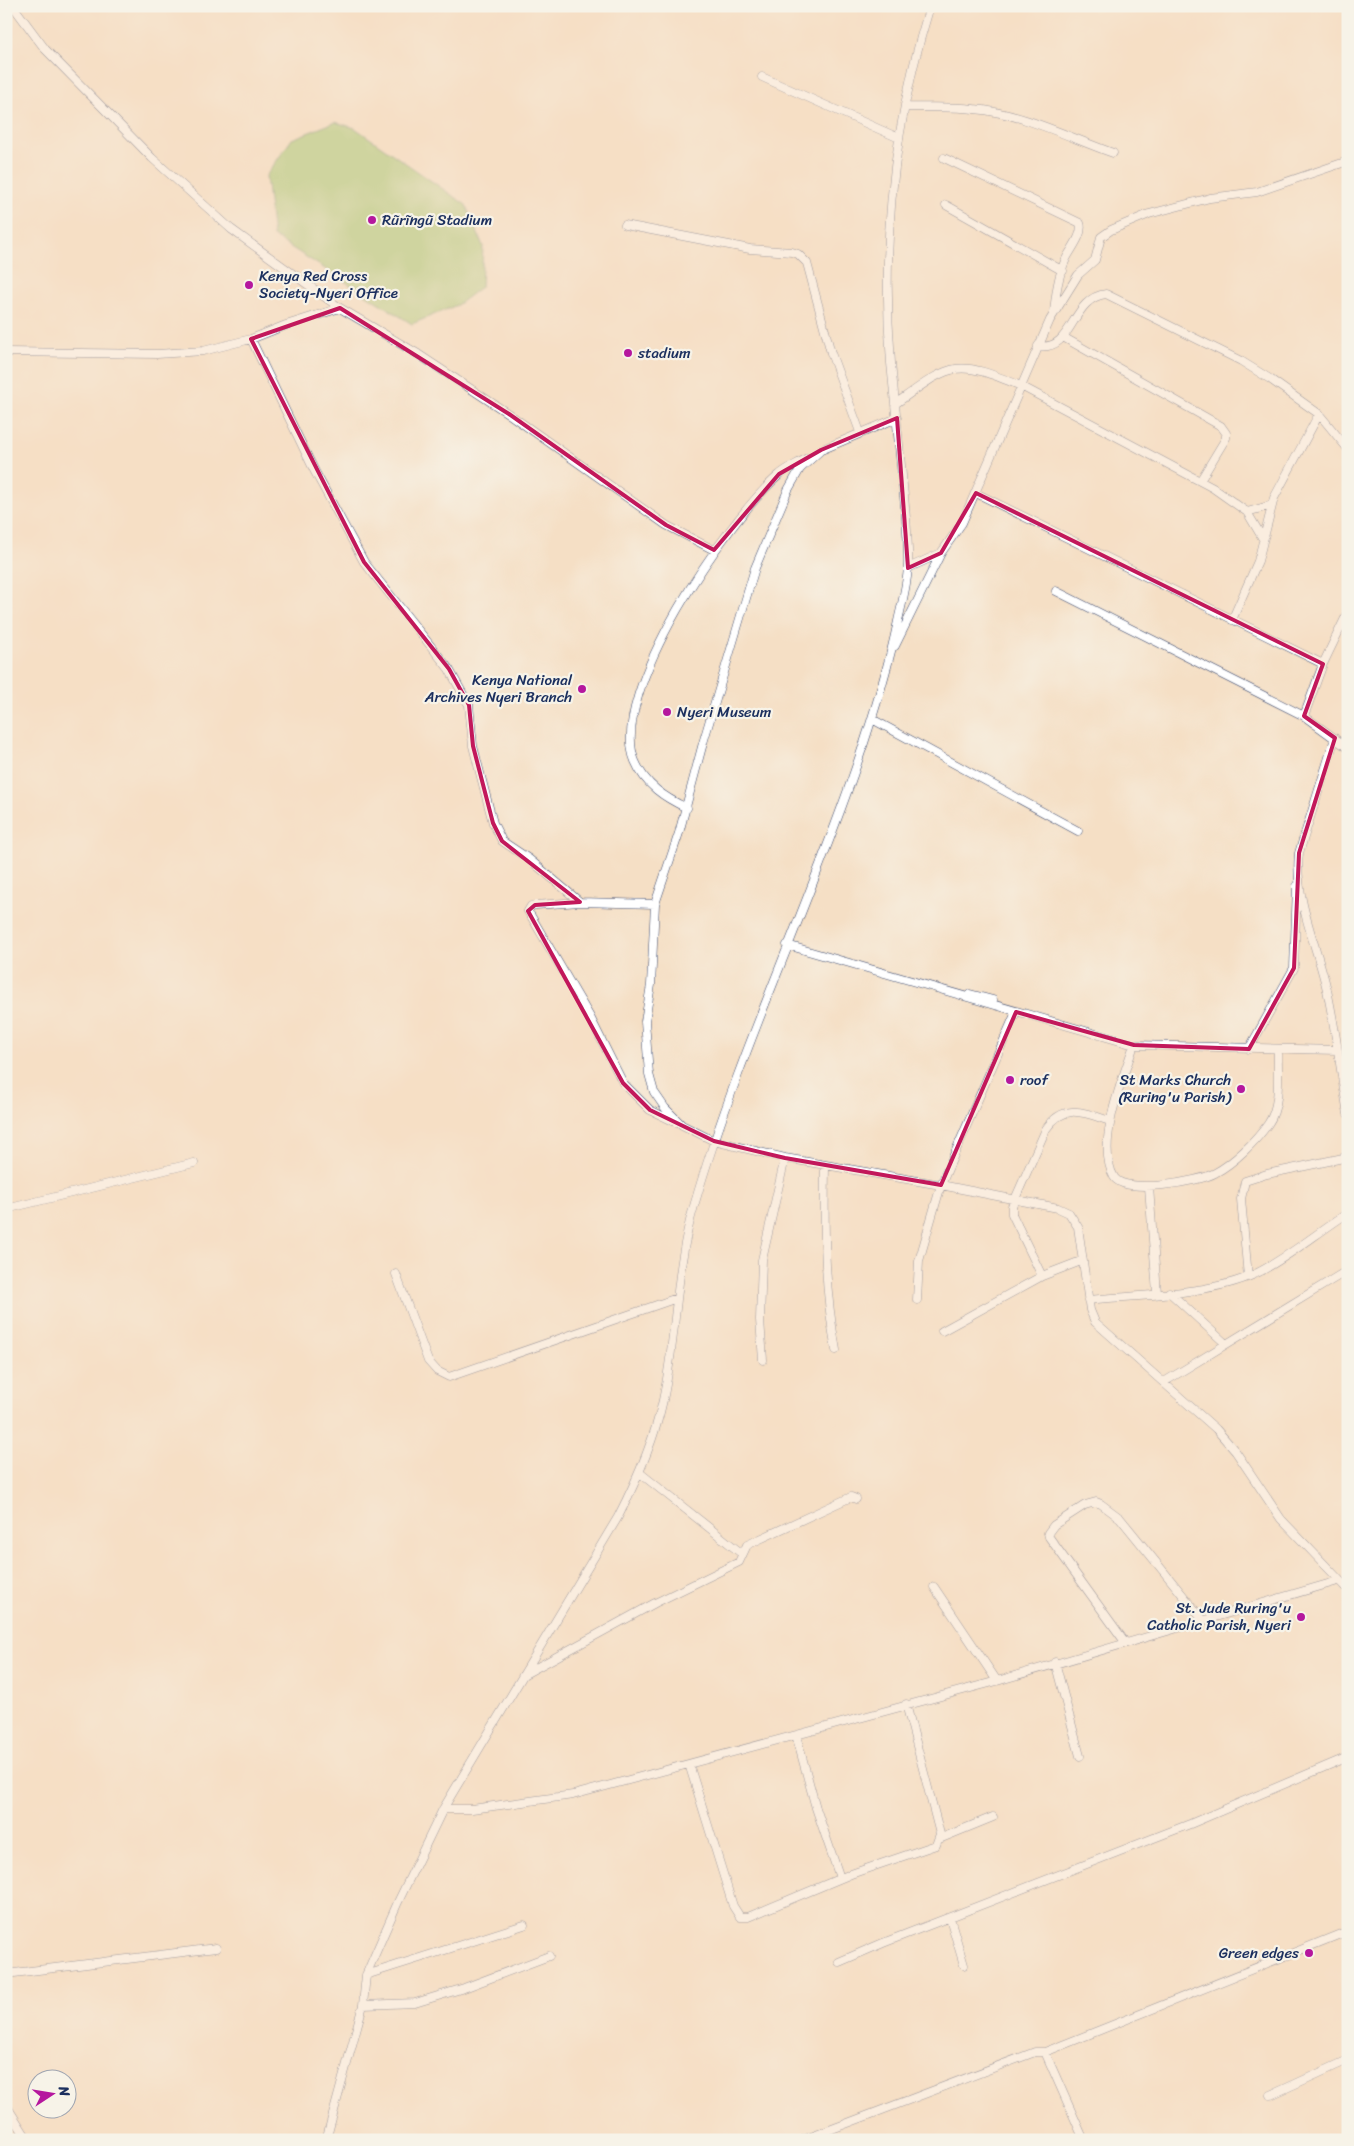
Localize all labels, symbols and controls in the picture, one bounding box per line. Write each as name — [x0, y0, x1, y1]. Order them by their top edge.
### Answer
place label: Rũrĩngũ Stadium — [382, 207, 492, 233]
marker: Rũrĩngũ Stadium — [366, 214, 378, 226]
place label: Kenya Red Cross Society-Nyeri Office — [259, 263, 398, 306]
marker: Kenya Red Cross Society-Nyeri Office — [243, 279, 255, 291]
place label: stadium — [637, 340, 691, 366]
marker: stadium — [622, 347, 634, 359]
place label: Kenya National Archives Nyeri Branch — [424, 667, 573, 710]
marker: Kenya National Archives Nyeri Branch — [576, 683, 588, 695]
place label: Nyeri Museum — [677, 699, 772, 725]
marker: Nyeri Museum — [661, 706, 673, 718]
place label: roof — [1020, 1067, 1049, 1093]
place label: St Marks Church (Ruring'u Parish) — [1118, 1067, 1232, 1110]
marker: roof — [1004, 1074, 1016, 1086]
marker: St Marks Church (Ruring'u Parish) — [1235, 1083, 1247, 1095]
place label: St. Jude Ruring'u Catholic Parish, Nyeri — [1147, 1595, 1292, 1638]
marker: St. Jude Ruring'u Catholic Parish, Nyeri — [1295, 1611, 1307, 1623]
place label: Green edges — [1219, 1940, 1299, 1966]
marker: Green edges — [1303, 1947, 1315, 1959]
north arrow — [28, 2068, 78, 2118]
text: N — [51, 2083, 78, 2099]

